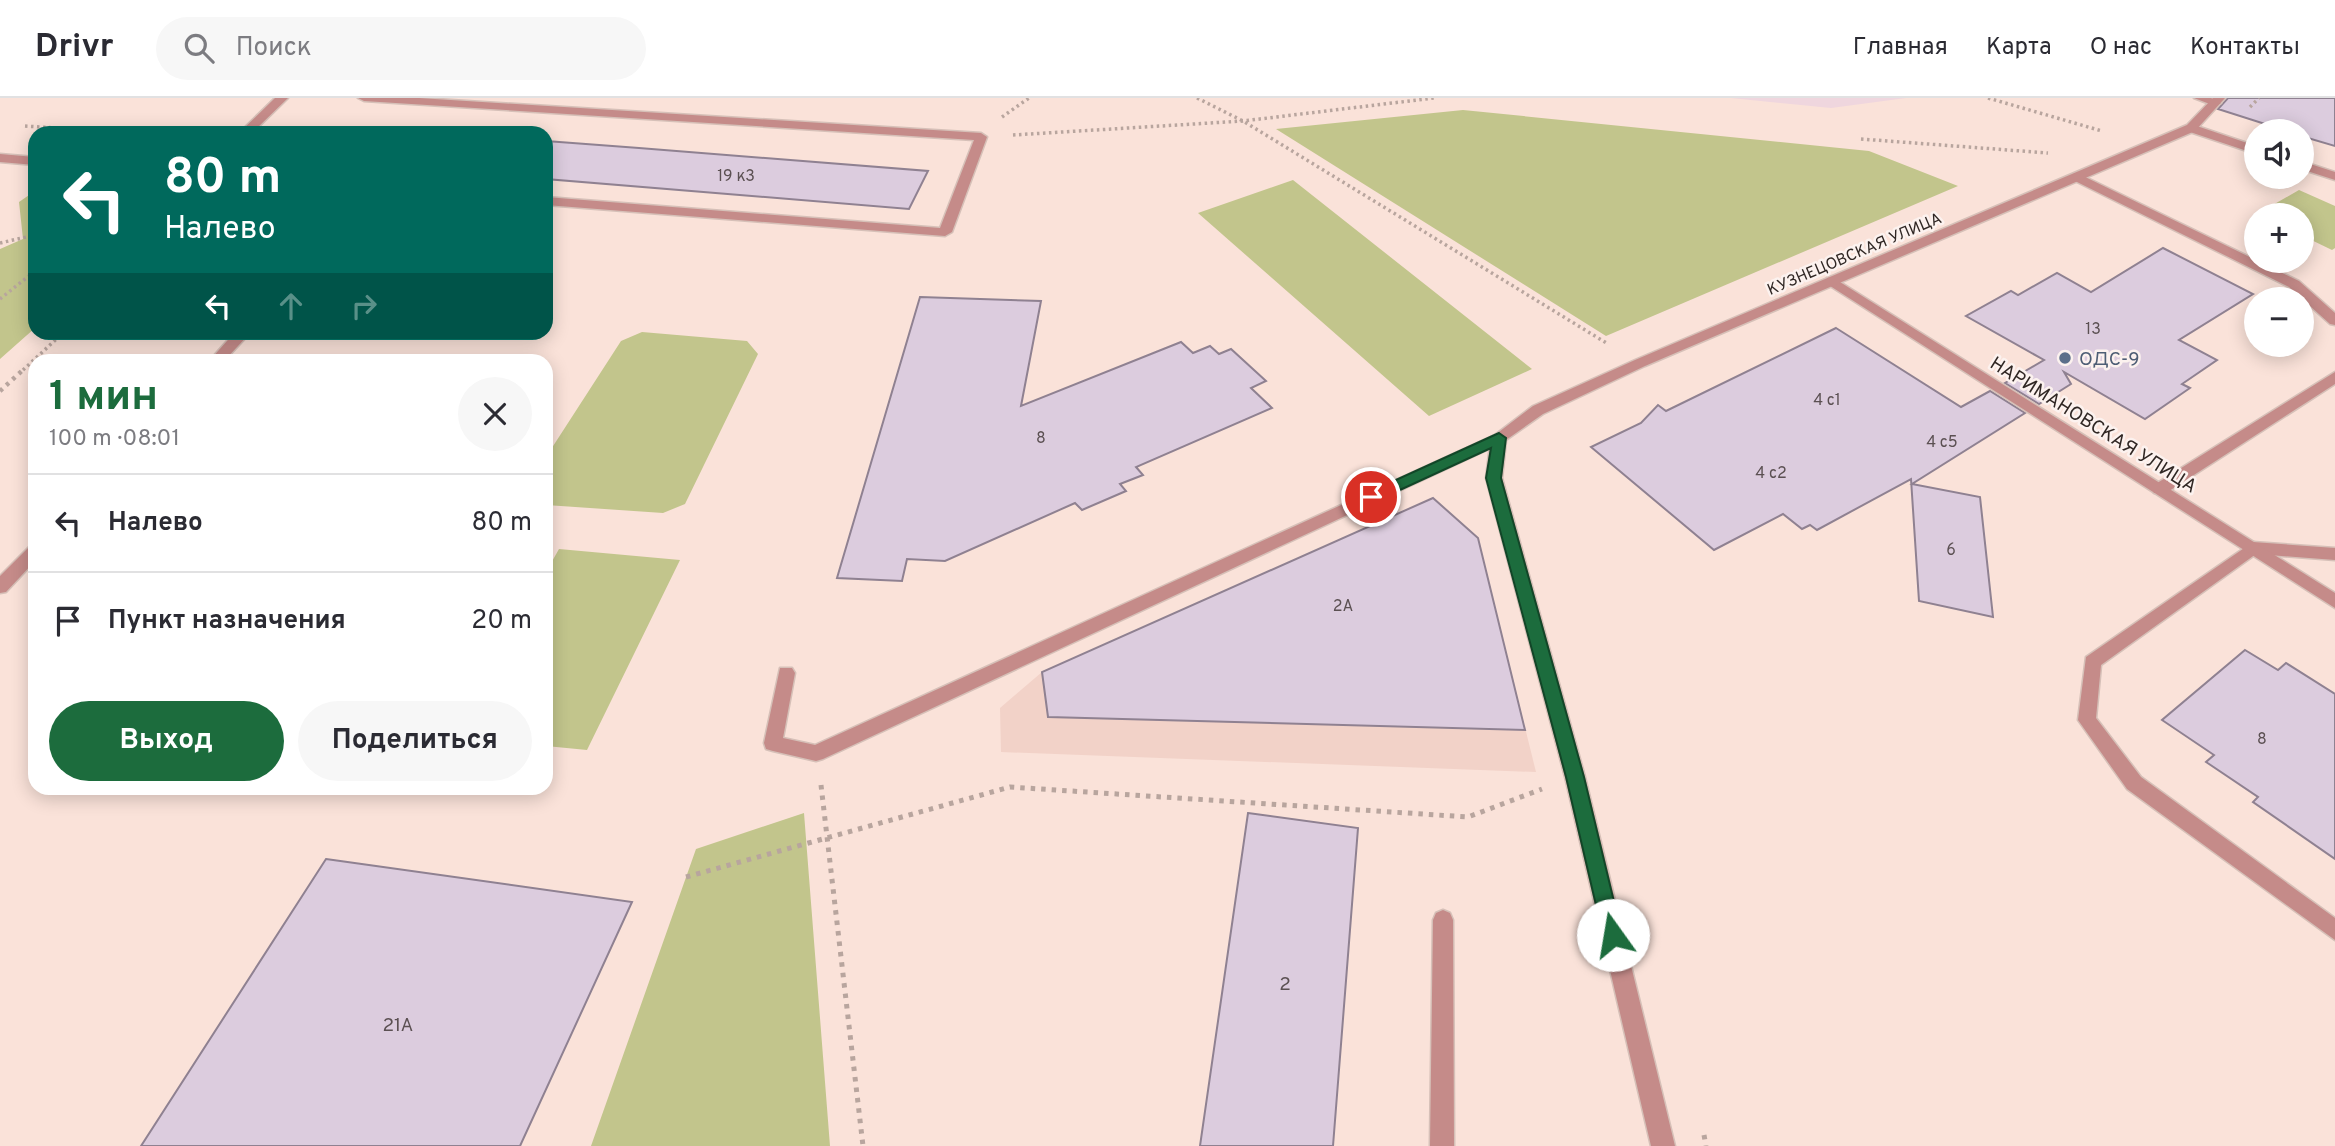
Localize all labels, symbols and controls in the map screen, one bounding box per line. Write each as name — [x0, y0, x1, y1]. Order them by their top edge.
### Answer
search box — [156, 17, 646, 80]
text: Drivr — [35, 27, 114, 69]
icon: search — [180, 29, 218, 67]
text: Поиск — [236, 32, 312, 65]
text: Главная — [1853, 33, 1948, 63]
text: Карта — [1986, 33, 2052, 63]
text: О нас — [2090, 33, 2152, 63]
text: Контакты — [2190, 33, 2300, 63]
map controls — [2244, 119, 2314, 357]
button: sound — [2244, 119, 2314, 189]
text: 80 m — [164, 149, 281, 211]
icon: left — [49, 154, 140, 245]
house number: 19 к3 — [717, 167, 755, 187]
button: + — [2244, 203, 2314, 273]
street label: КУЗНЕЦОВСКАЯ УЛИЦА — [1765, 209, 1945, 301]
text: Налево — [164, 210, 276, 250]
icon: left — [199, 287, 237, 325]
icon: ahead — [272, 287, 310, 325]
icon: right — [345, 287, 383, 325]
button: − — [2244, 287, 2314, 357]
house number: 13 — [2085, 320, 2101, 340]
place label: ОДС-9 — [2079, 348, 2140, 372]
marker: ОДС-9 — [2057, 350, 2073, 366]
street label: НАРИМАНОВСКАЯ УЛИЦА — [1985, 352, 2201, 499]
text: 1 мин — [49, 372, 158, 425]
button: close — [458, 377, 532, 451]
house number: 4 с1 — [1813, 391, 1841, 411]
text: 100 m · 08:01 — [49, 425, 180, 454]
house number: 8 — [1036, 429, 1046, 449]
house number: 4 с5 — [1926, 433, 1958, 453]
house number: 4 с2 — [1755, 464, 1787, 484]
pin — [1341, 467, 1401, 527]
icon: arrive — [1352, 478, 1390, 516]
icon: left — [49, 504, 87, 542]
text: Налево — [108, 507, 203, 540]
text: 80 m — [472, 507, 532, 540]
house number: 6 — [1946, 541, 1956, 561]
house number: 2А — [1333, 597, 1353, 617]
icon: arrive — [49, 602, 87, 640]
text: Пункт назначения — [108, 605, 346, 638]
text: 20 m — [471, 605, 532, 638]
button: Выход — [49, 701, 284, 781]
button: Поделиться — [298, 701, 532, 781]
house number: 8 — [2257, 730, 2267, 750]
position arrow — [1576, 898, 1650, 972]
house number: 2 — [1279, 973, 1291, 997]
house number: 21А — [382, 1014, 414, 1038]

